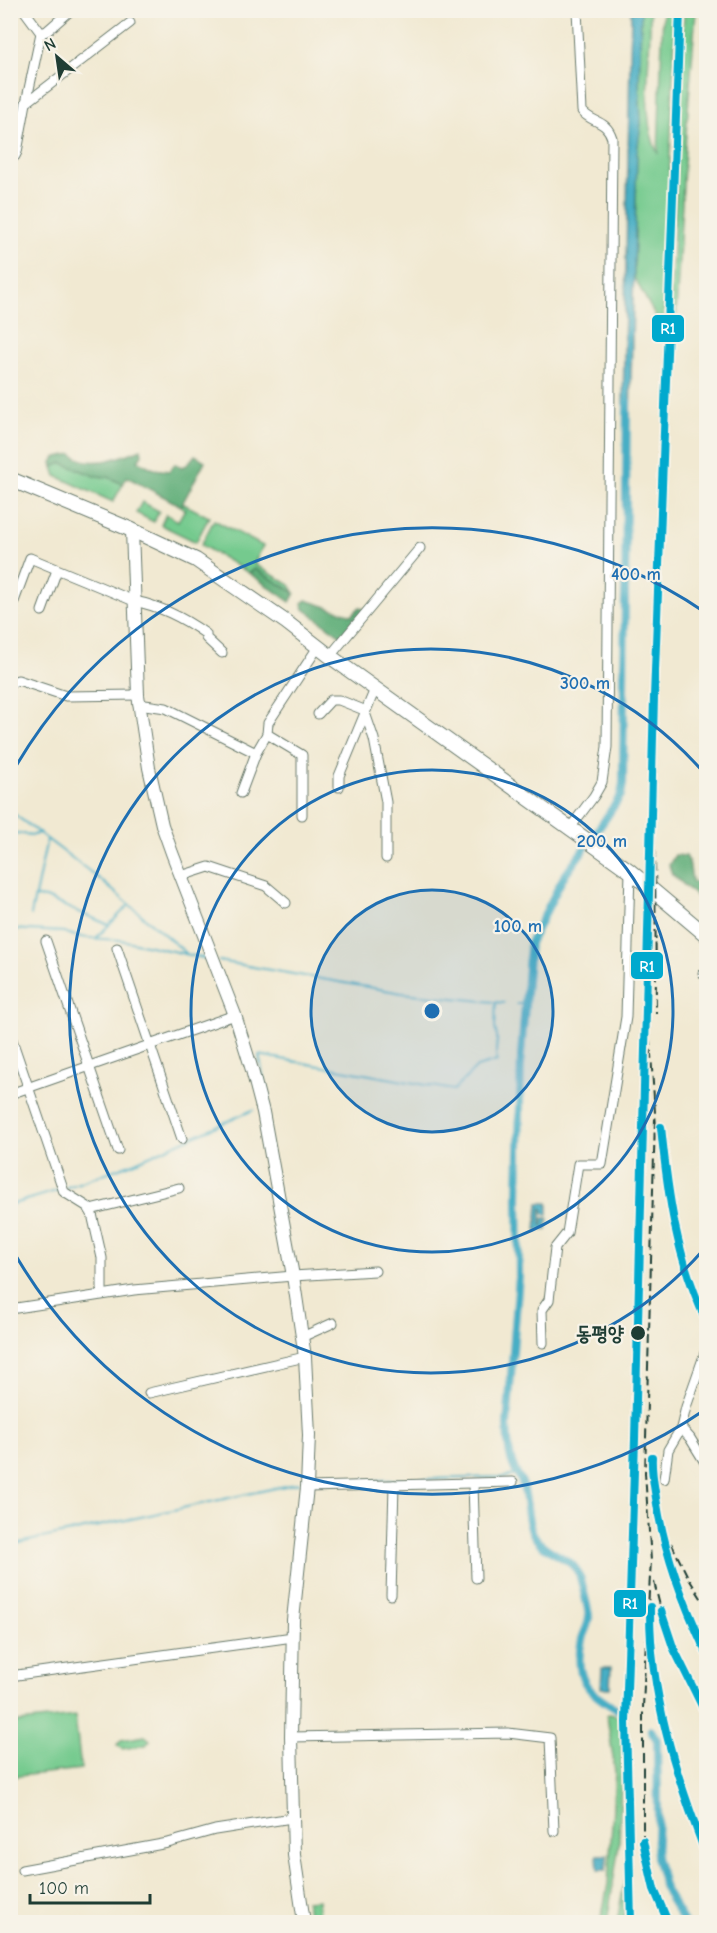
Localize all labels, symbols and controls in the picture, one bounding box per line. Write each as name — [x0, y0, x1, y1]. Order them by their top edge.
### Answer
north arrow — [27, 27, 87, 87]
text: N — [41, 34, 59, 55]
line badge: R1 — [651, 314, 685, 343]
text: R1 — [660, 320, 676, 338]
text: 400 m — [611, 564, 661, 585]
text: 300 m — [560, 673, 610, 694]
text: 200 m — [577, 831, 627, 852]
text: 100 m — [494, 916, 542, 937]
line badge: R1 — [630, 951, 664, 980]
text: R1 — [639, 958, 655, 976]
centre of rings — [422, 1001, 442, 1021]
place label: 동평양 — [576, 1322, 624, 1345]
marker: 동평양 — [629, 1324, 647, 1342]
line badge: R1 — [613, 1589, 647, 1618]
text: R1 — [622, 1595, 638, 1613]
scale bar — [30, 1867, 150, 1905]
text: 100 m — [39, 1878, 89, 1899]

